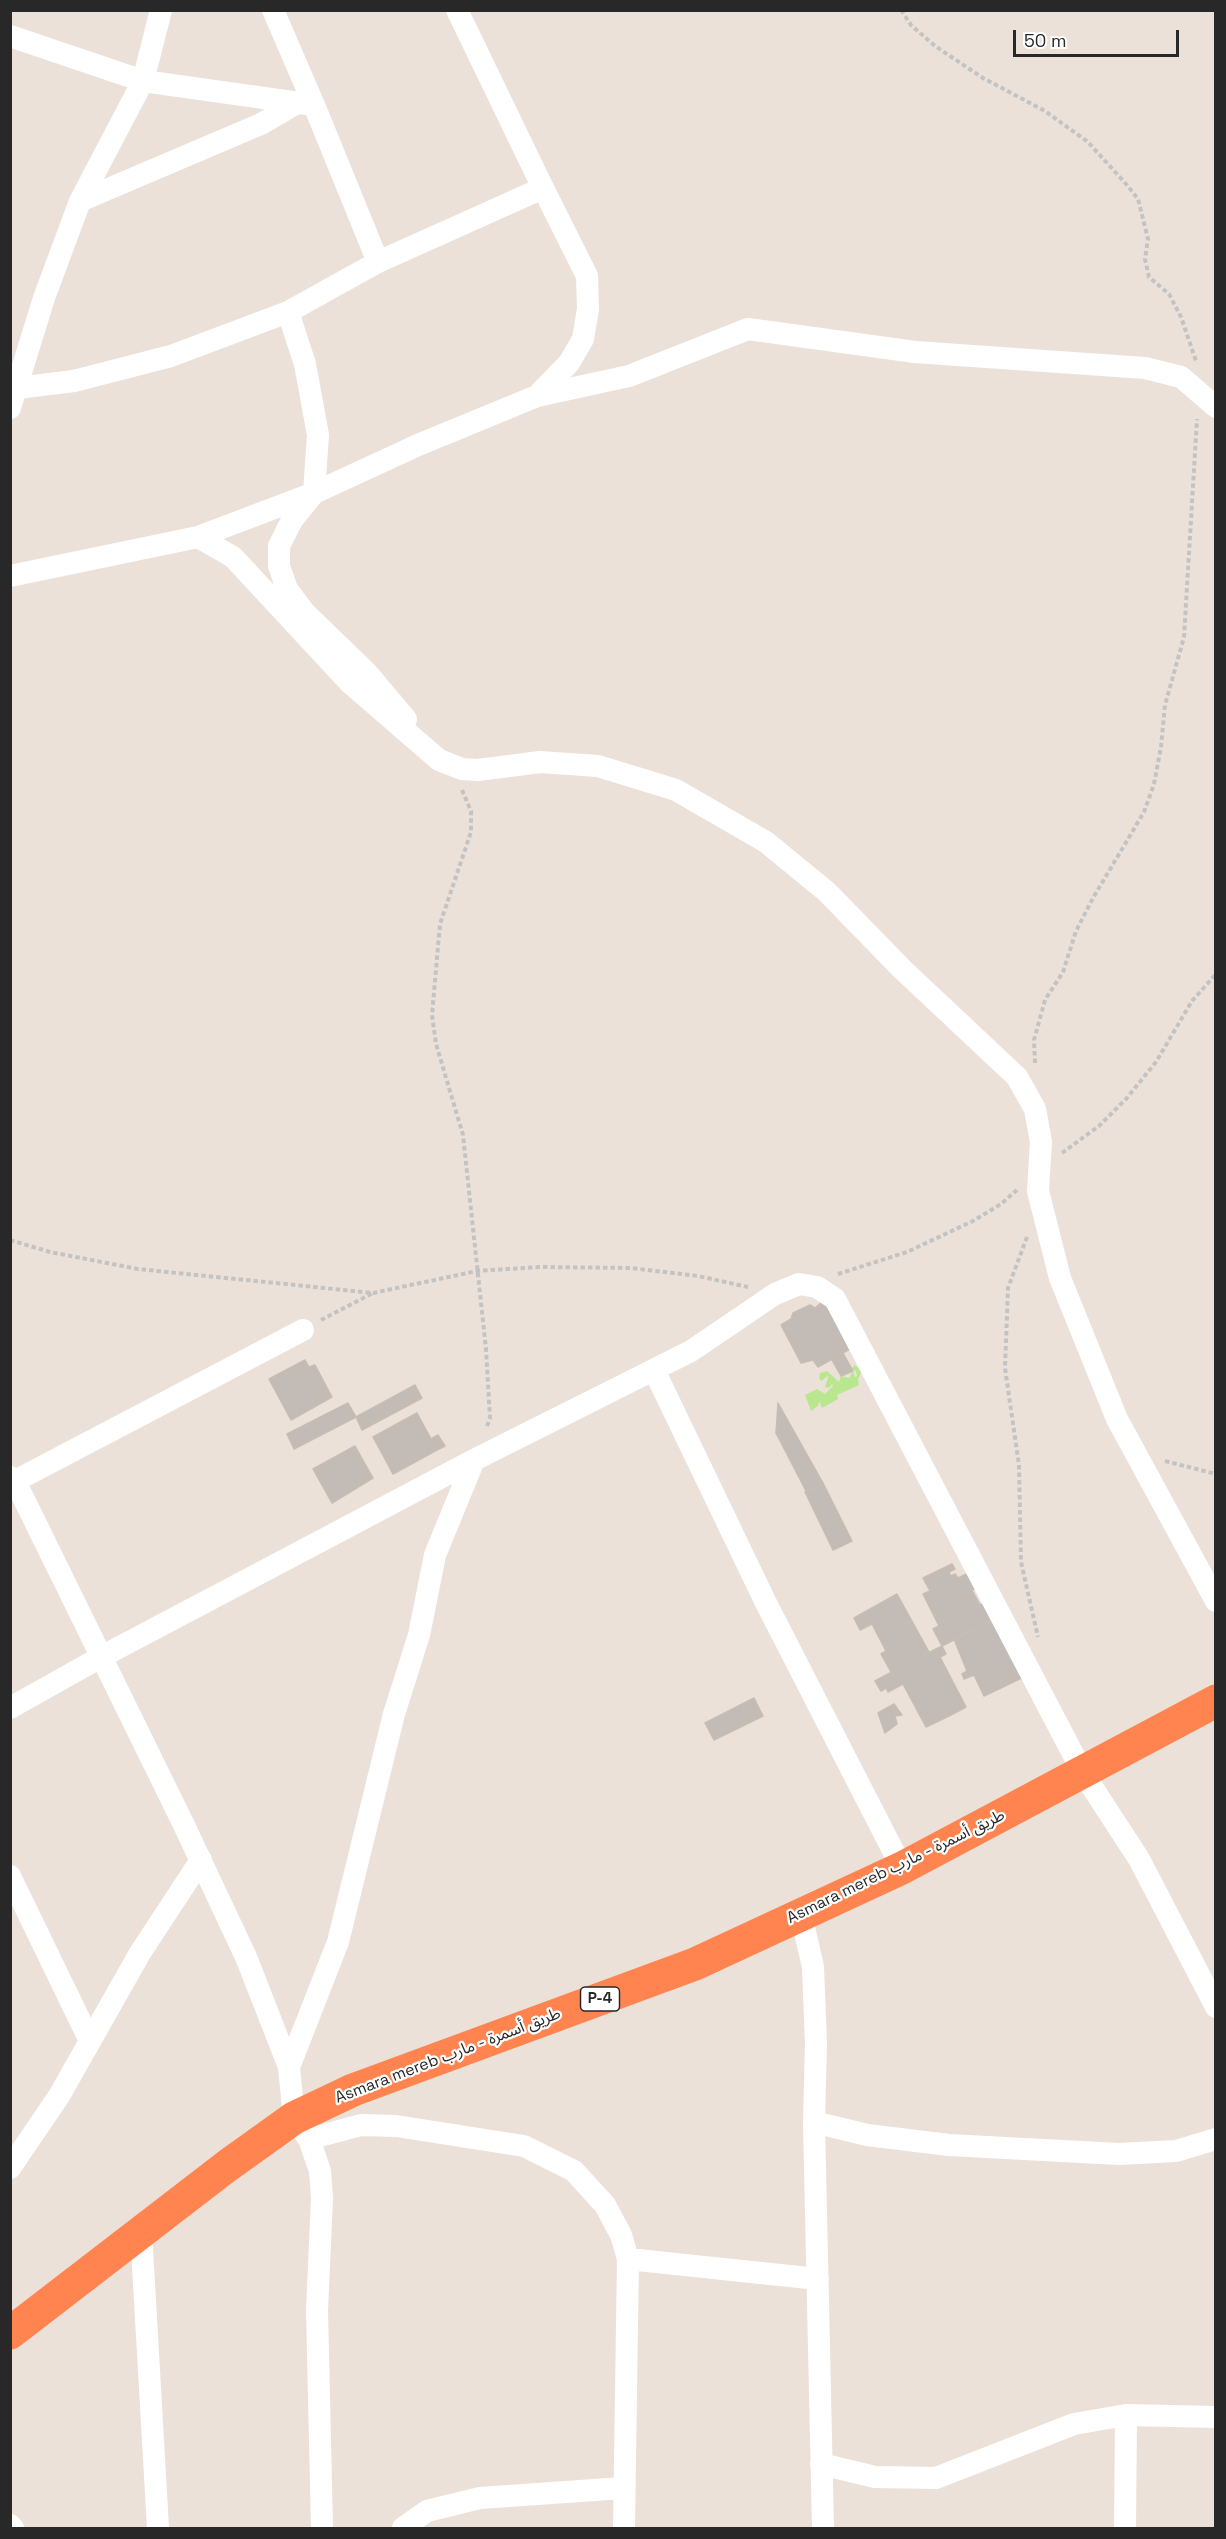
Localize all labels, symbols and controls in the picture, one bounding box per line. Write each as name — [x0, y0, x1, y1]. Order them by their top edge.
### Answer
scale bar — [1016, 18, 1182, 56]
text: 50 m — [1024, 29, 1066, 52]
street label: Asmara mereb طريق أسمرة - مارب — [784, 1806, 1008, 1928]
road number: P-4 — [580, 1987, 620, 2011]
street label: Asmara mereb طريق أسمرة - مارب — [333, 2004, 563, 2108]

